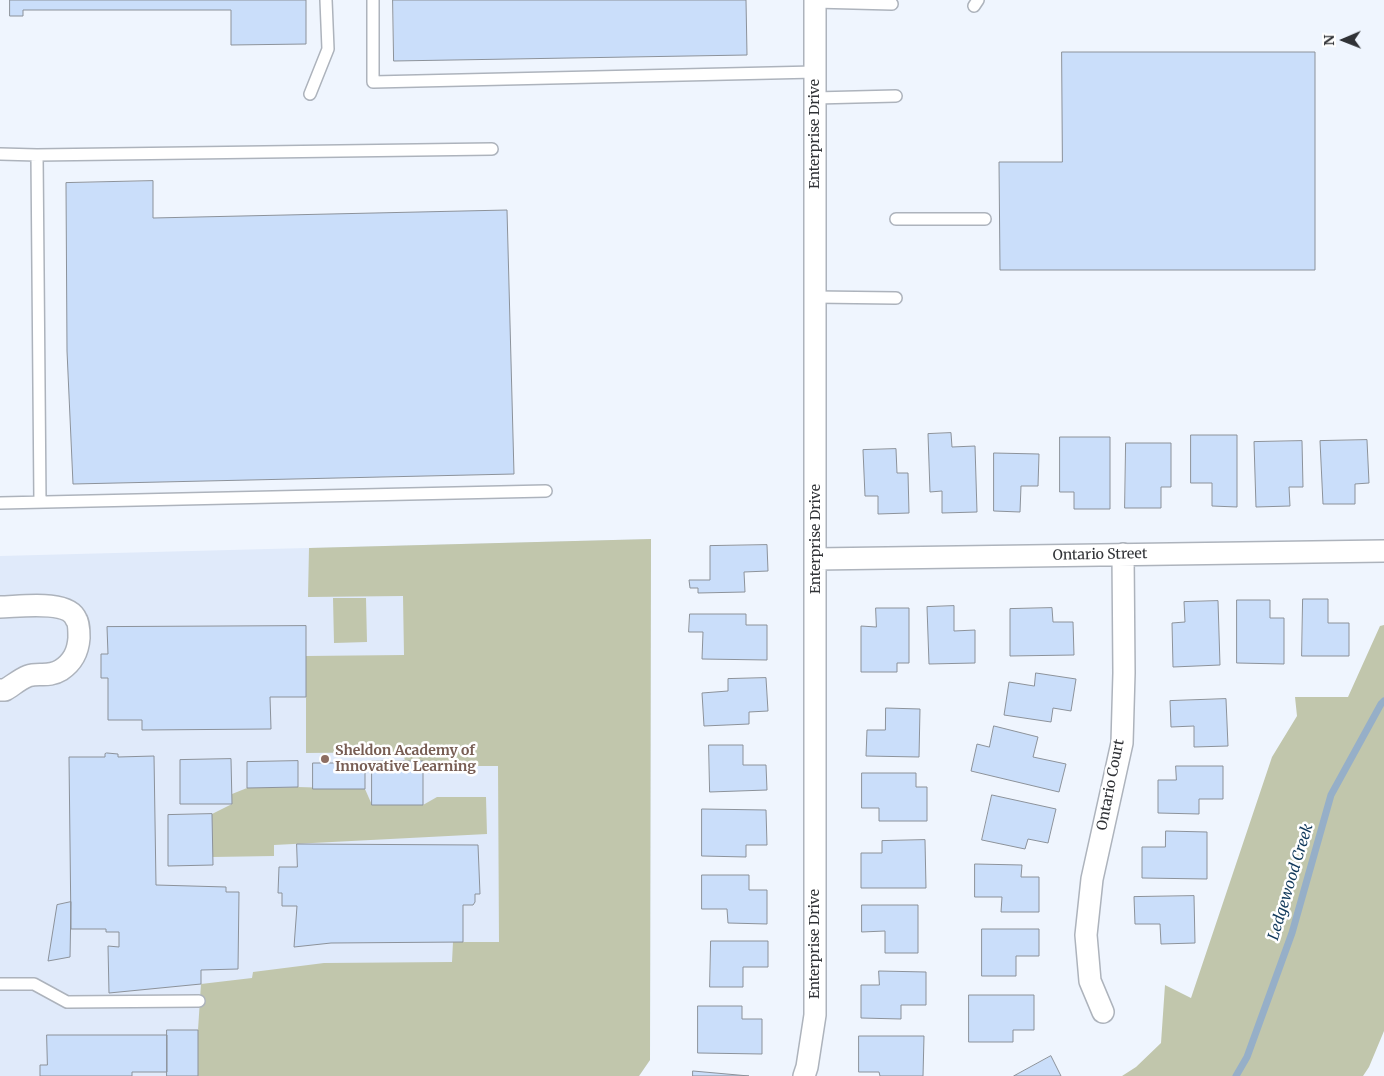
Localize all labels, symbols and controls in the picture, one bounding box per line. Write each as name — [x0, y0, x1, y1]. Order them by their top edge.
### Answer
north arrow — [1319, 15, 1369, 65]
text: N — [1320, 35, 1338, 46]
street label: Enterprise Drive — [807, 79, 823, 189]
street label: Enterprise Drive — [808, 484, 824, 594]
street label: Ontario Street — [1053, 546, 1147, 564]
street label: Ontario Court — [1094, 738, 1128, 832]
place label: Sheldon Academy of Innovative Learning — [335, 743, 476, 776]
marker: Sheldon Academy of Innovative Learning — [319, 753, 331, 765]
water label: Ledgewood Creek — [1265, 822, 1317, 942]
street label: Enterprise Drive — [807, 889, 823, 999]

